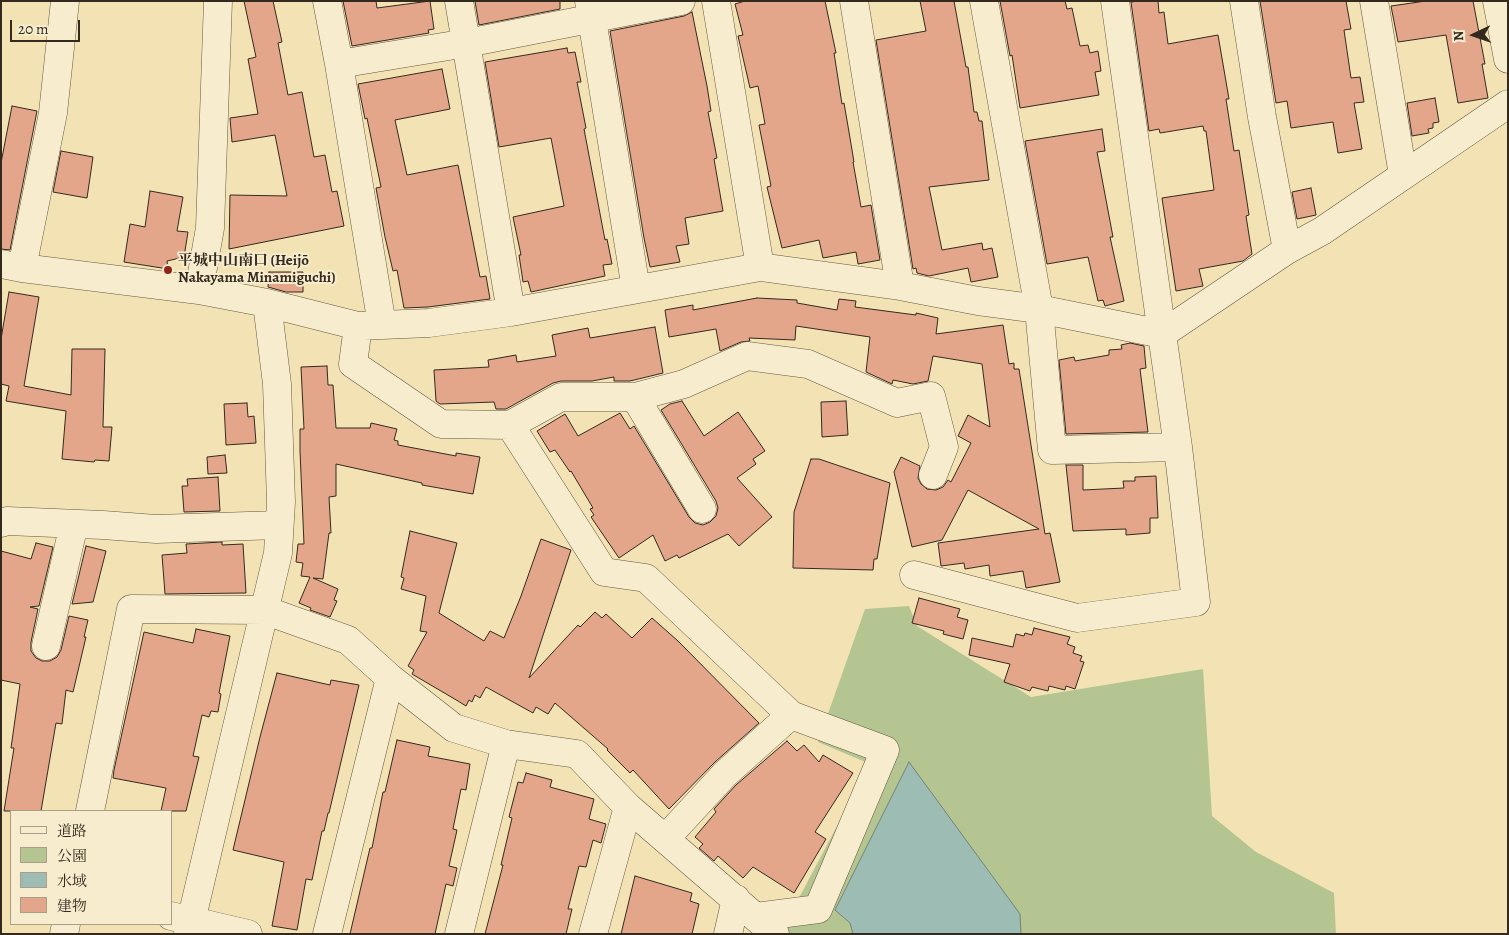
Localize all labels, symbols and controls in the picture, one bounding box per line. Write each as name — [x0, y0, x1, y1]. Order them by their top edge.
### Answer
scale bar — [12, 10, 82, 42]
north arrow — [1449, 10, 1499, 60]
text: 20 m — [18, 19, 49, 39]
text: N — [1449, 30, 1468, 41]
place label: 平城中山南口 (Heijō Nakayama Minamiguchi) — [178, 252, 336, 287]
marker: 平城中山南口 (Heijō Nakayama Minamiguchi) — [162, 264, 174, 276]
legend — [10, 810, 172, 925]
text: 道路 — [57, 821, 87, 841]
text: 公園 — [57, 846, 87, 866]
text: 水域 — [57, 871, 87, 891]
text: 建物 — [57, 896, 87, 916]

